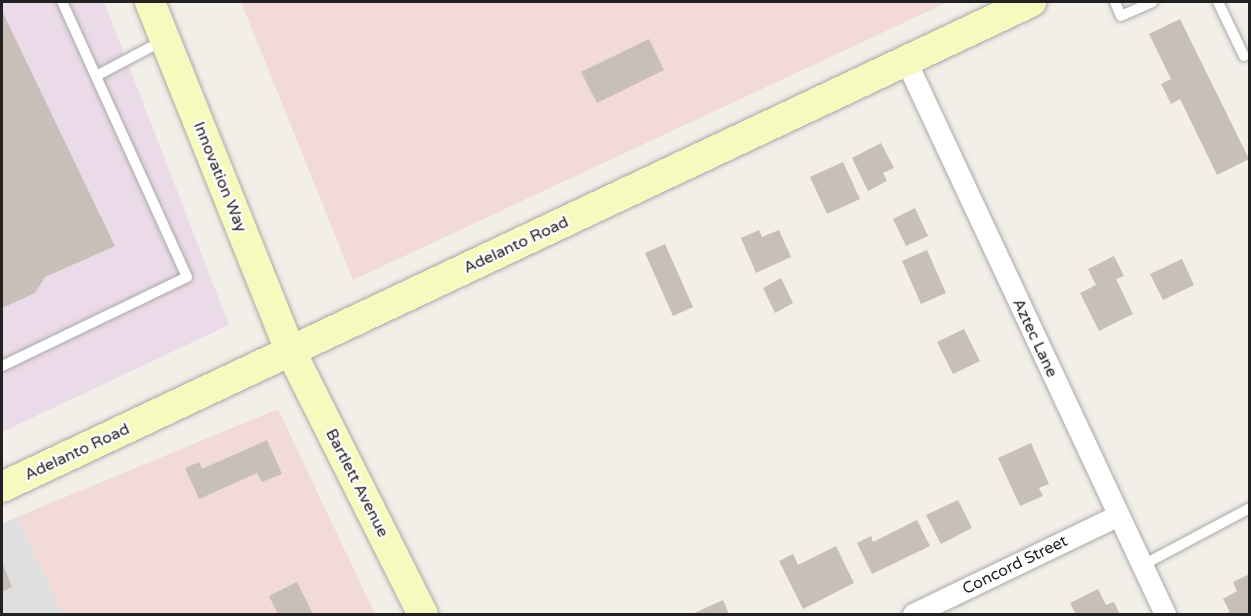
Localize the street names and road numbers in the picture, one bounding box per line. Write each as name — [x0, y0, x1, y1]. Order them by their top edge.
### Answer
street label: Innovation Way — [189, 119, 251, 235]
street label: Adelanto Road — [461, 212, 571, 278]
street label: Aztec Lane — [1008, 296, 1062, 380]
street label: Adelanto Road — [22, 419, 132, 485]
street label: Bartlett Avenue — [321, 426, 393, 540]
street label: Concord Street — [959, 531, 1071, 599]

